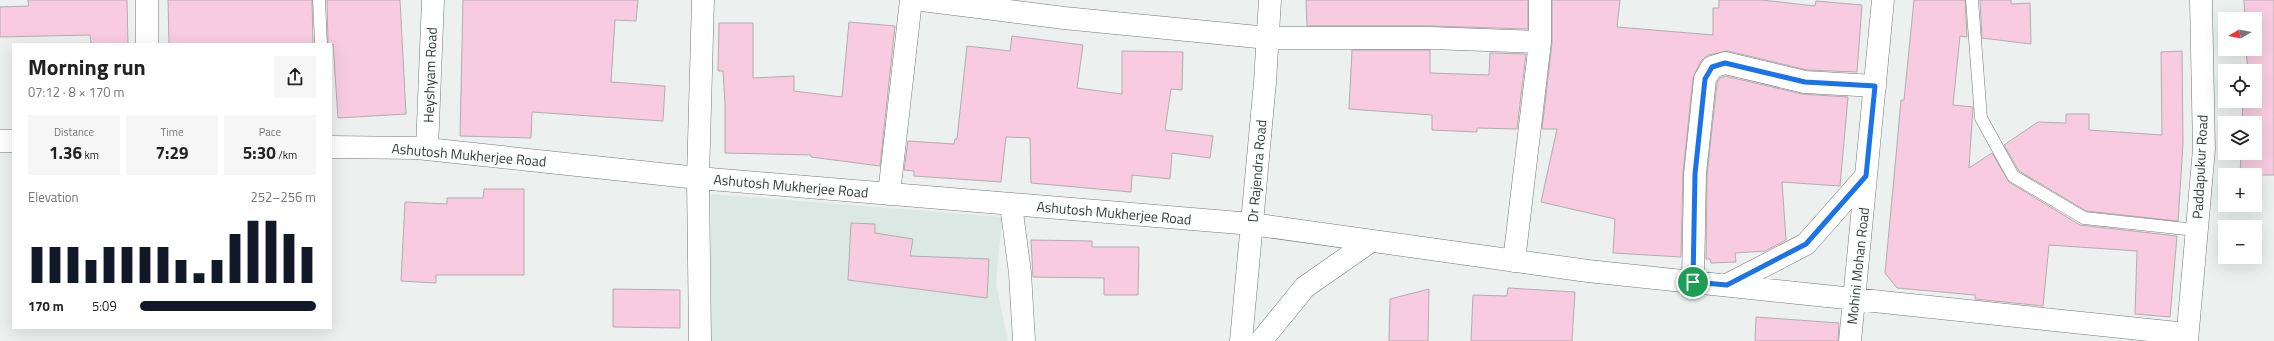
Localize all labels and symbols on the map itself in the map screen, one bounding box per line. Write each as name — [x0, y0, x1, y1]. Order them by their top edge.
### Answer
north arrow — [2218, 12, 2262, 56]
street label: Heyshyam Road — [417, 27, 442, 123]
street label: Paddapukur Road — [2186, 114, 2213, 220]
street label: Dr Rajendra Road — [1242, 119, 1271, 223]
street label: Ashutosh Mukherjee Road — [391, 137, 547, 172]
street label: Ashutosh Mukherjee Road — [713, 168, 869, 203]
street label: Ashutosh Mukherjee Road — [1036, 195, 1192, 230]
street label: Mohini Mohan Road — [1841, 206, 1874, 326]
pin — [1676, 265, 1710, 299]

